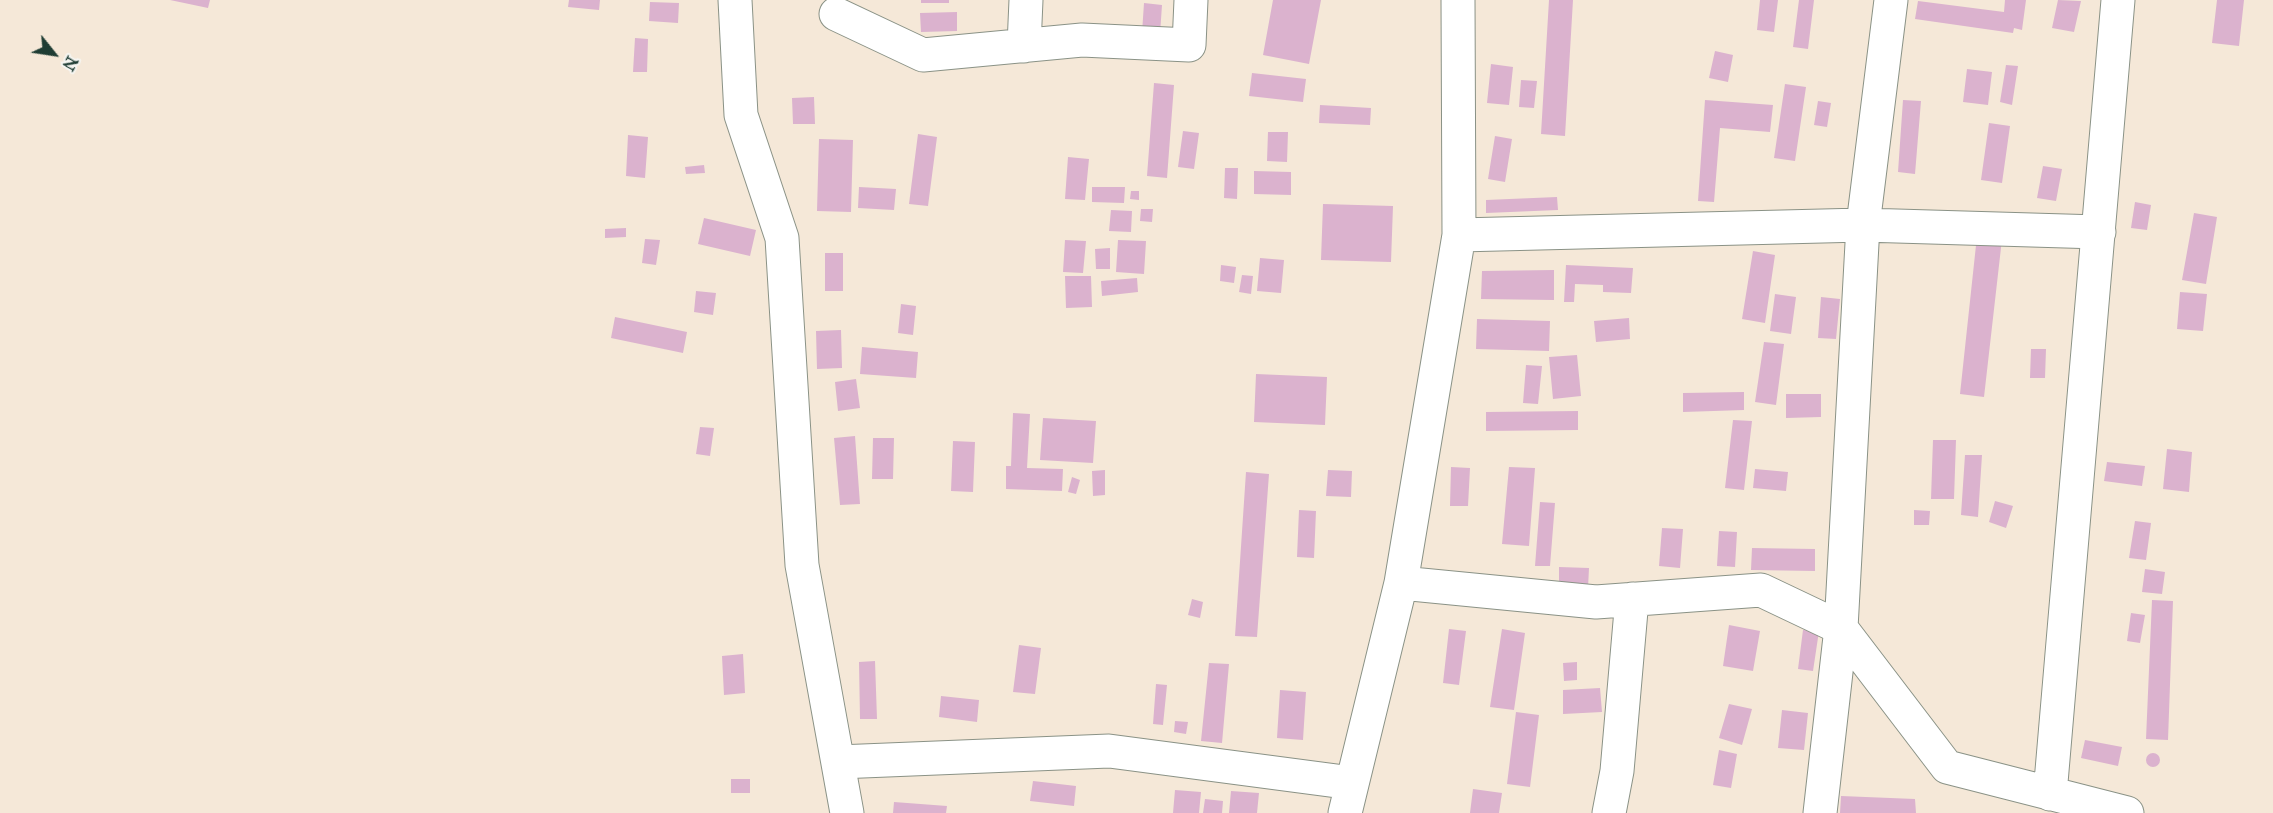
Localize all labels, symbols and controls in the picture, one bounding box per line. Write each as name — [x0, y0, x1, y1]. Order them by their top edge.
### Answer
north arrow — [24, 24, 84, 84]
text: N — [58, 53, 82, 74]

